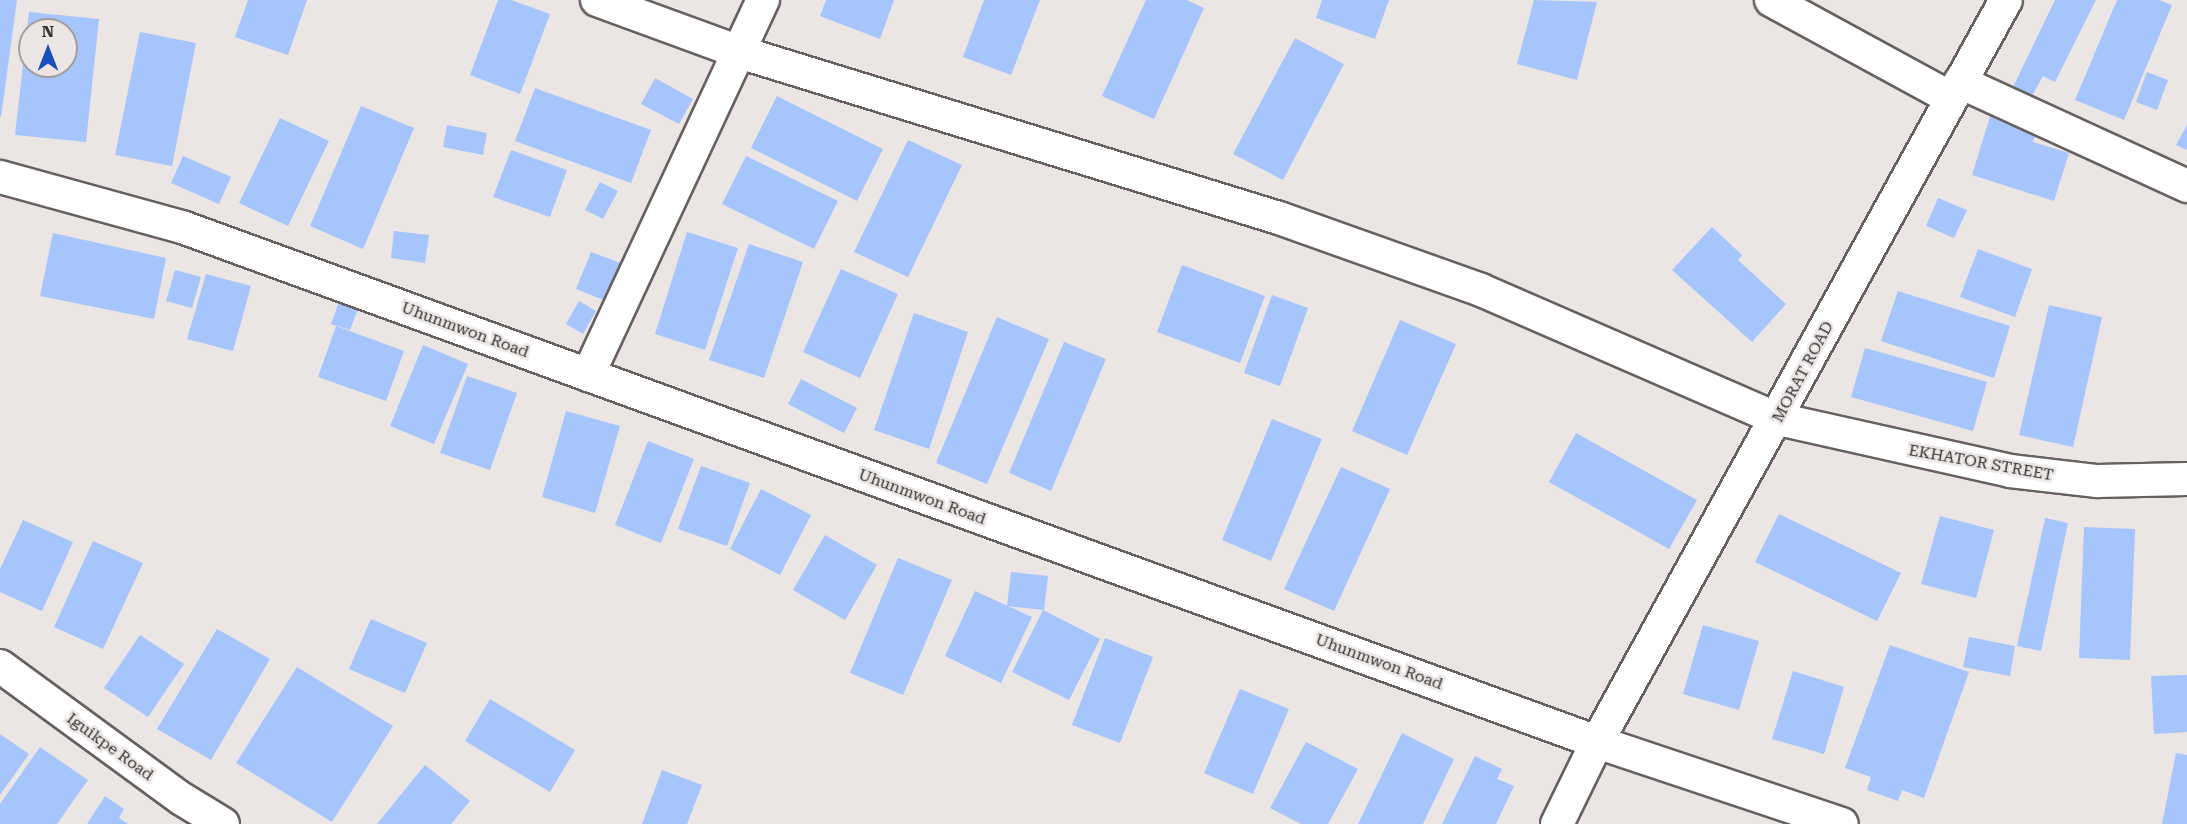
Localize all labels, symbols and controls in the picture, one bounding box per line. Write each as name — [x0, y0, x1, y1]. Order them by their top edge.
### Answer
north arrow — [18, 18, 78, 78]
text: N — [42, 22, 54, 41]
street label: Uhunmwon Road — [399, 298, 531, 362]
street label: MORAT ROAD — [1768, 318, 1838, 426]
street label: EKHATOR STREET — [1907, 441, 2055, 485]
street label: Uhunmwon Road — [856, 465, 988, 529]
street label: Uhunmwon Road — [1313, 630, 1445, 694]
street label: Iguikpe Road — [63, 709, 157, 785]

